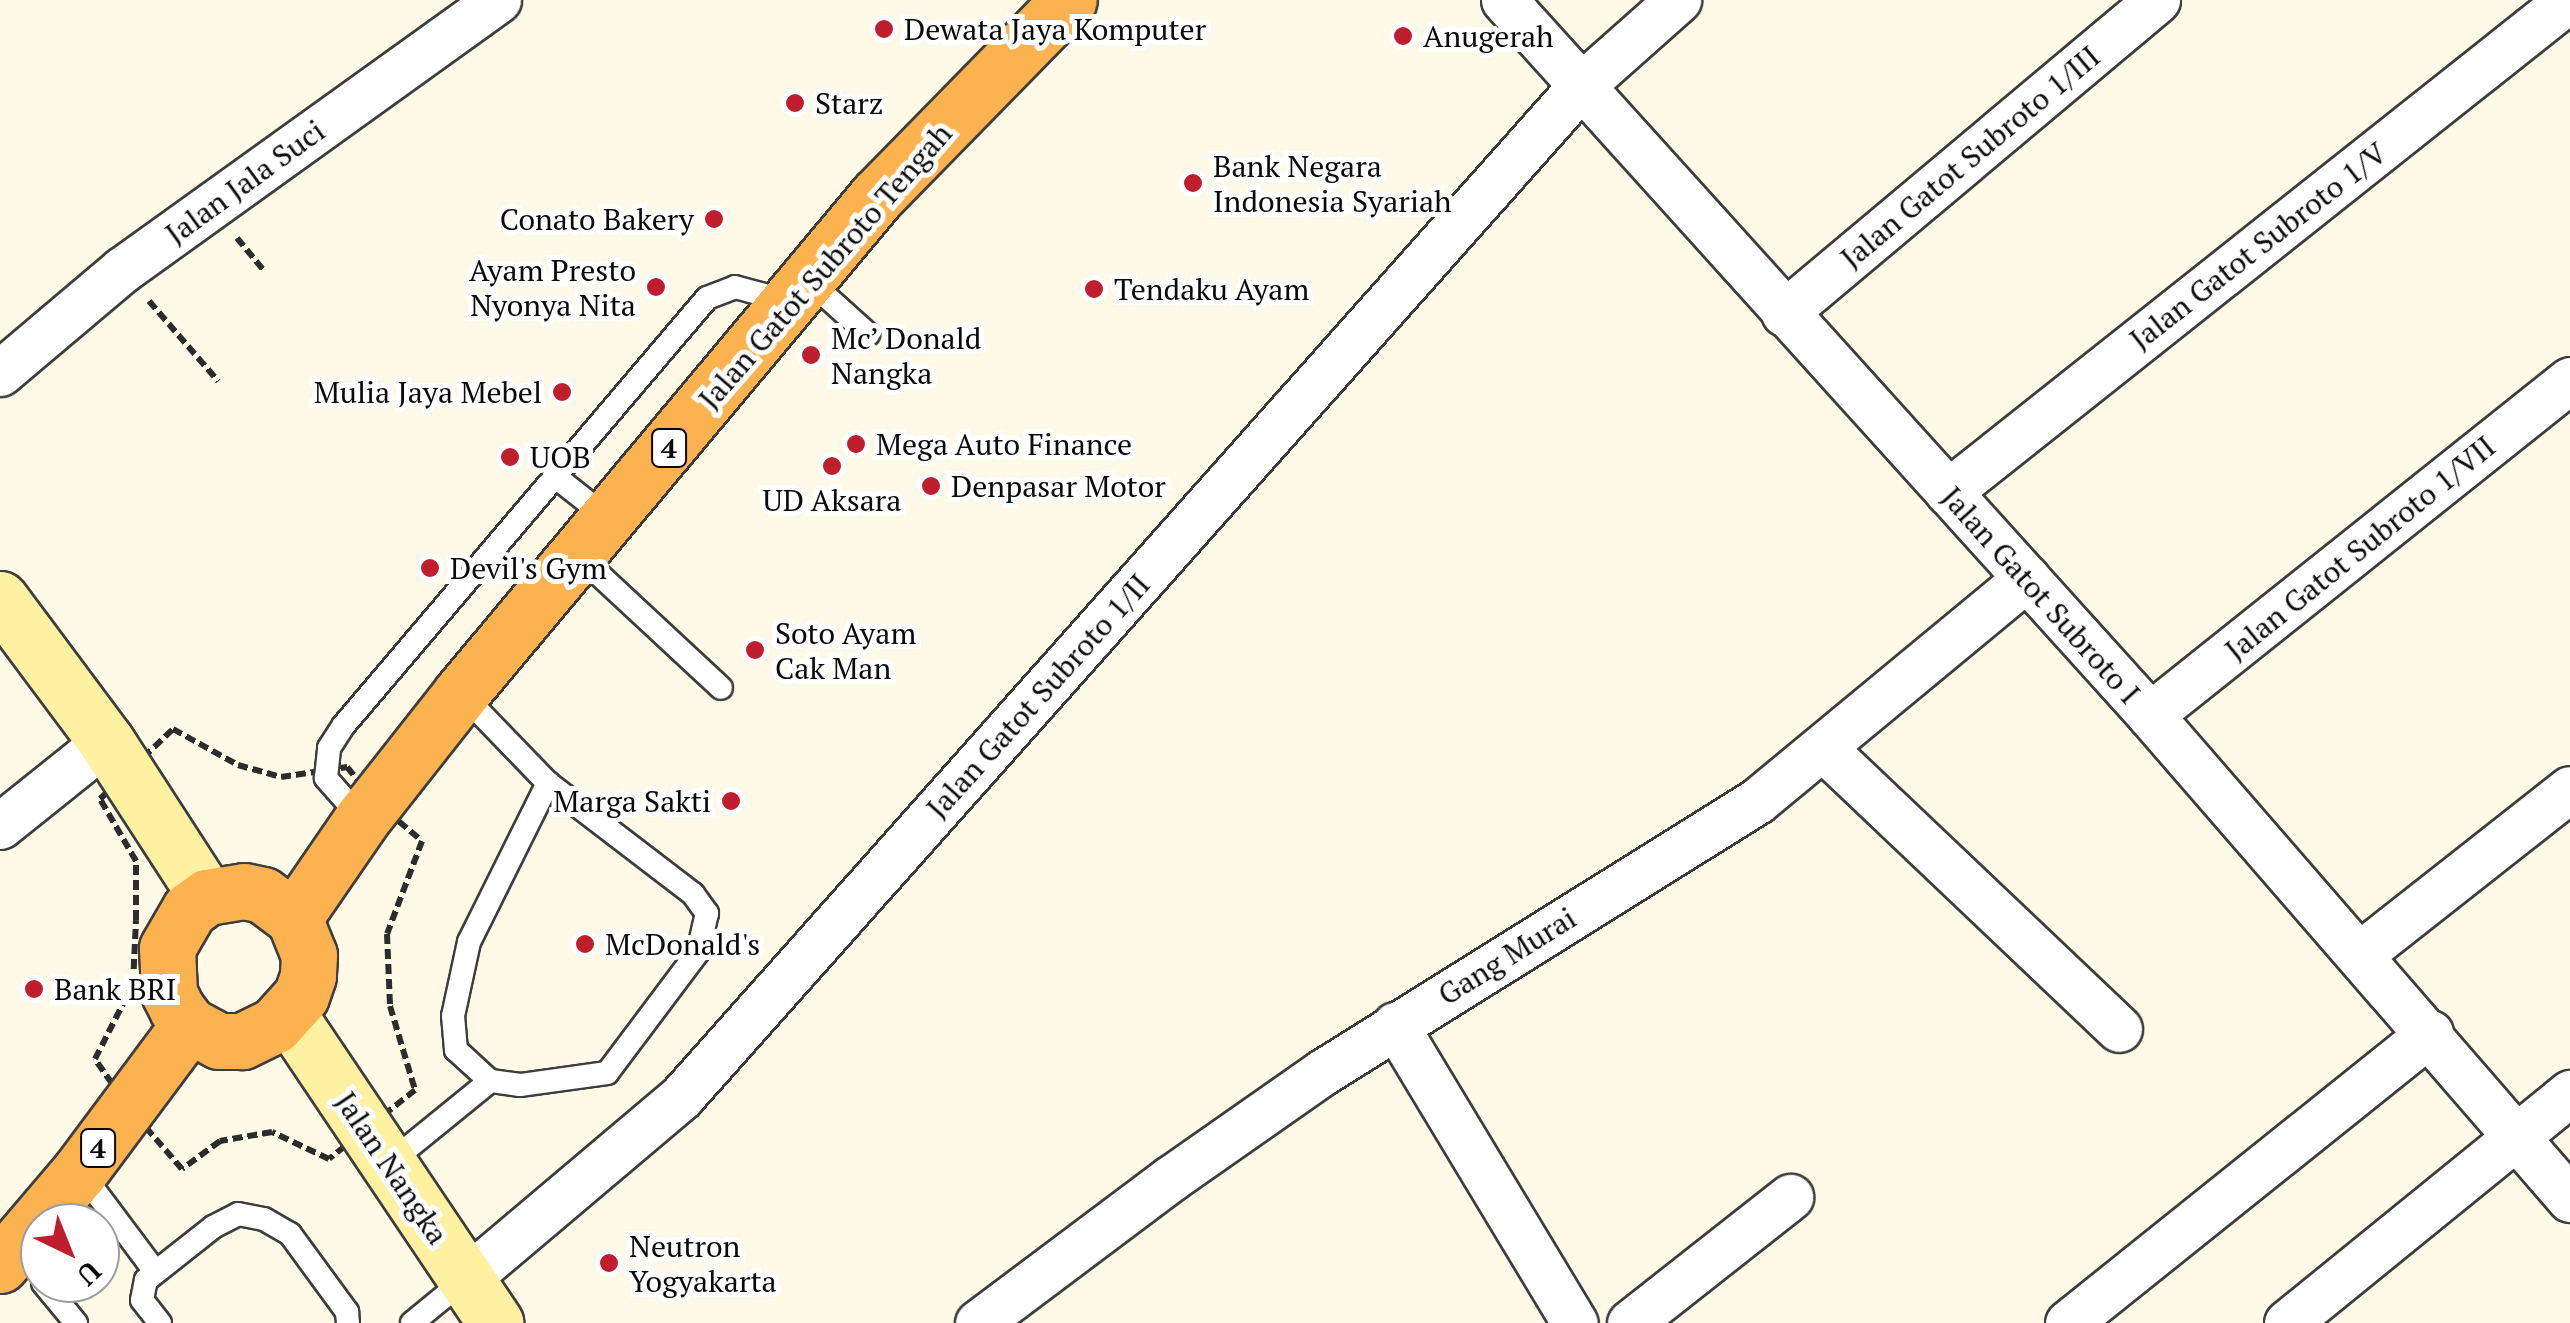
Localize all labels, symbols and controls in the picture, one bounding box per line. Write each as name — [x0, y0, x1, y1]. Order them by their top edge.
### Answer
place label: Dewata Jaya Komputer — [904, 11, 1206, 47]
marker: Dewata Jaya Komputer — [873, 18, 895, 40]
place label: Anugerah — [1423, 18, 1554, 54]
marker: Anugerah — [1392, 25, 1414, 47]
street label: Jalan Gatot Subroto 1/III — [1833, 38, 2107, 276]
place label: Starz — [815, 85, 883, 121]
marker: Starz — [784, 92, 806, 114]
street label: Jalan Jala Suci — [158, 112, 332, 252]
street label: Jalan Gatot Subroto Tengah — [691, 116, 959, 416]
street label: Jalan Gatot Subroto 1/V — [2123, 135, 2393, 357]
place label: Bank Negara Indonesia Syariah — [1213, 148, 1452, 218]
marker: Bank Negara Indonesia Syariah — [1182, 172, 1204, 194]
place label: Conato Bakery — [500, 201, 694, 237]
marker: Conato Bakery — [703, 208, 725, 230]
place label: Ayam Presto Nyonya Nita — [469, 252, 636, 322]
place label: Tendaku Ayam — [1114, 271, 1310, 307]
marker: Ayam Presto Nyonya Nita — [645, 276, 667, 298]
marker: Tendaku Ayam — [1083, 278, 1105, 300]
place label: Mc’ Donald Nangka — [831, 320, 983, 390]
marker: Mc’ Donald Nangka — [800, 344, 822, 366]
place label: Mulia Jaya Mebel — [314, 374, 542, 410]
marker: Mulia Jaya Mebel — [551, 381, 573, 403]
road number: 4 — [649, 425, 689, 471]
place label: Mega Auto Finance — [876, 426, 1133, 462]
street label: Jalan Gatot Subroto 1/VII — [2218, 428, 2502, 668]
marker: Mega Auto Finance — [845, 433, 867, 455]
place label: UOB — [530, 439, 591, 475]
marker: UOB — [499, 446, 521, 468]
marker: UD Aksara — [821, 455, 843, 477]
place label: Denpasar Motor — [951, 468, 1166, 504]
marker: Denpasar Motor — [920, 475, 942, 497]
street label: Jalan Gatot Subroto I — [1934, 479, 2148, 711]
place label: UD Aksara — [762, 482, 902, 518]
place label: Devil's Gym — [450, 550, 607, 586]
marker: Devil's Gym — [419, 557, 441, 579]
street label: Jalan Gatot Subroto 1/II — [919, 566, 1157, 826]
place label: Soto Ayam Cak Man — [775, 615, 917, 686]
marker: Soto Ayam Cak Man — [744, 639, 766, 661]
place label: Marga Sakti — [553, 783, 711, 819]
marker: Marga Sakti — [720, 790, 742, 812]
street label: Gang Murai — [1431, 900, 1583, 1012]
place label: McDonald's — [605, 926, 760, 962]
marker: McDonald's — [574, 933, 596, 955]
place label: Bank BRI — [54, 971, 176, 1007]
marker: Bank BRI — [23, 978, 45, 1000]
street label: Jalan Nangka — [328, 1085, 456, 1251]
road number: 4 — [78, 1125, 118, 1171]
north arrow — [20, 1203, 120, 1303]
place label: Neutron Yogyakarta — [629, 1228, 777, 1298]
marker: Neutron Yogyakarta — [598, 1252, 620, 1274]
text: U — [69, 1253, 109, 1294]

